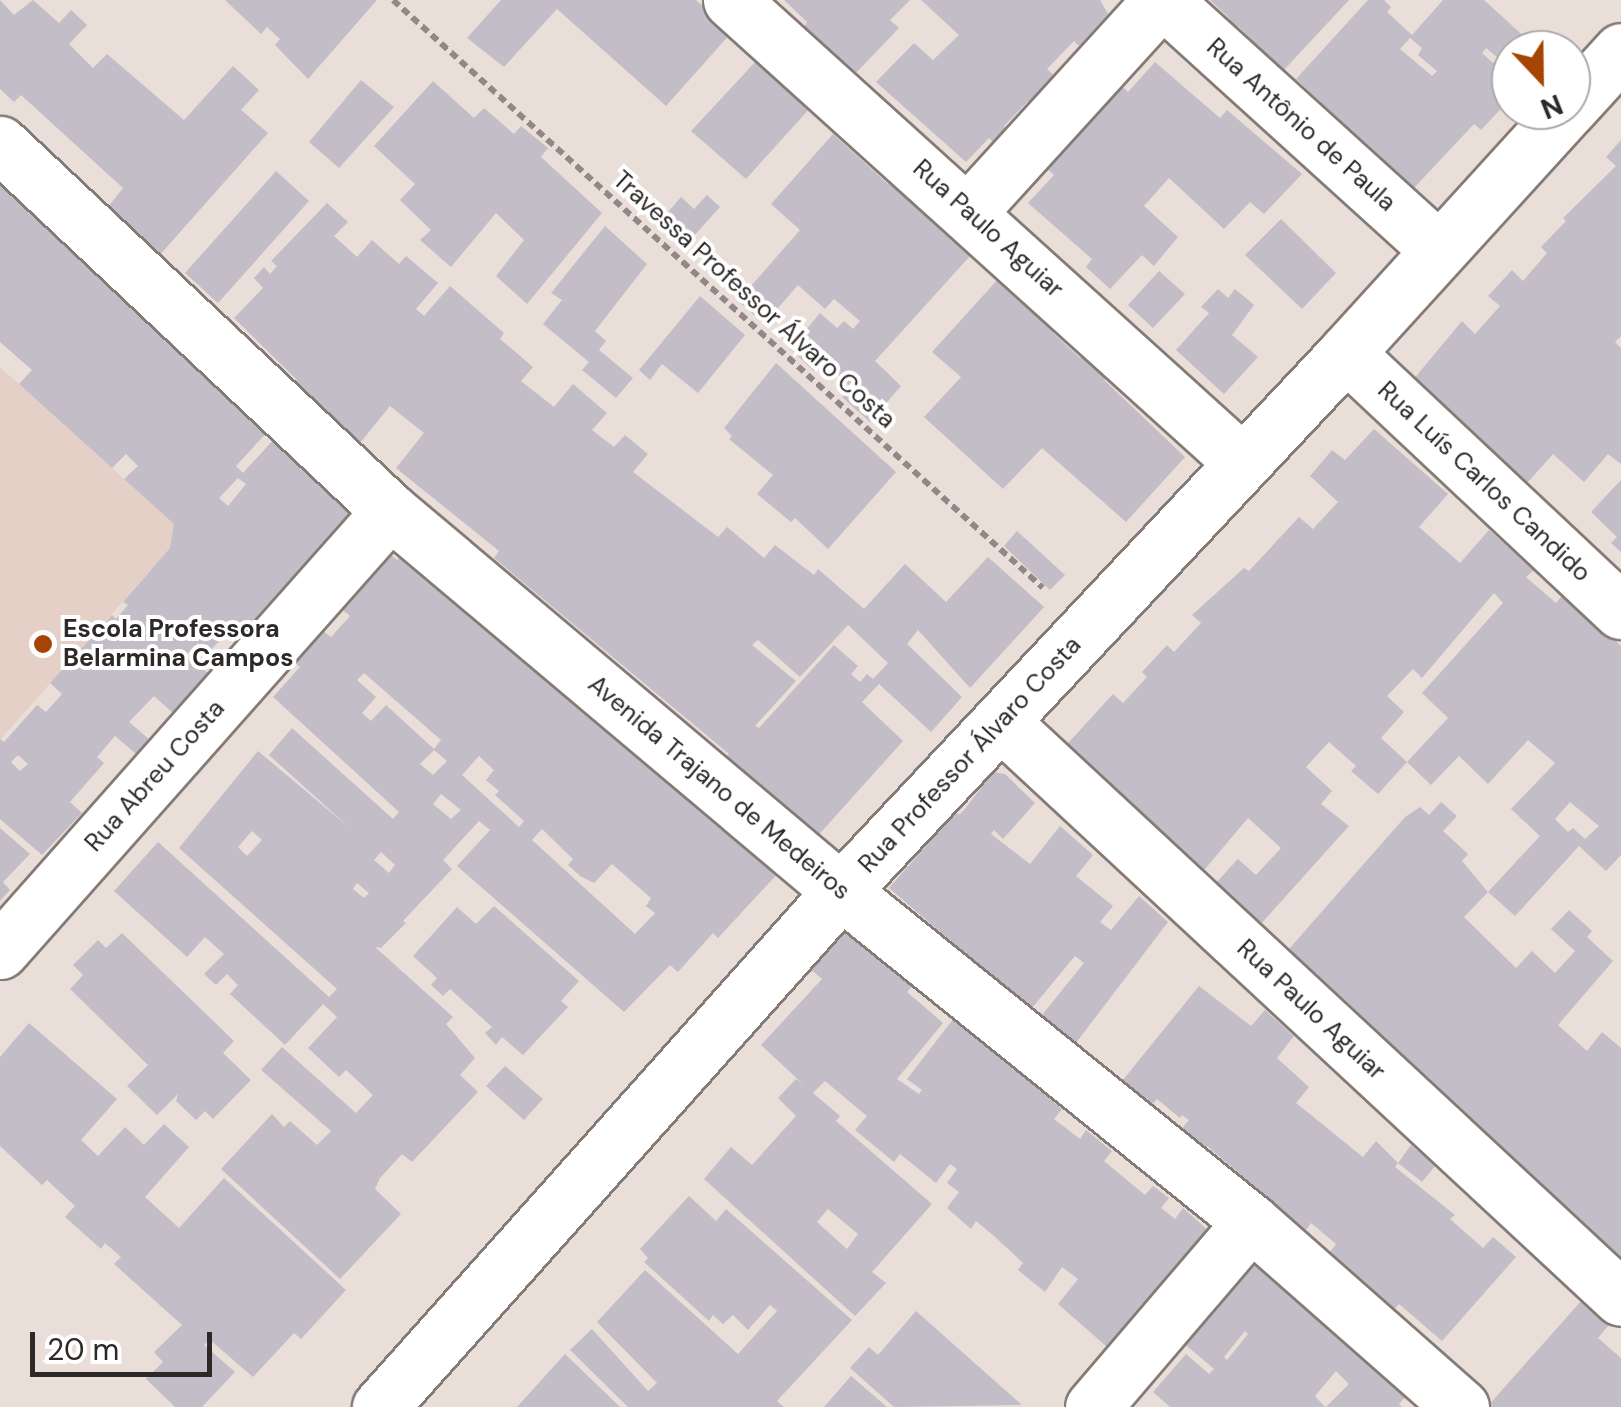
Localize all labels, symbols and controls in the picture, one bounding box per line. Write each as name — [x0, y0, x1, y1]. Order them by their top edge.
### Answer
north arrow — [1491, 30, 1591, 130]
street label: Rua Antônio de Paula — [1200, 32, 1402, 218]
text: N — [1535, 85, 1568, 127]
street label: Rua Paulo Aguiar — [907, 154, 1069, 304]
street label: Travessa Professor Álvaro Costa — [607, 165, 901, 435]
street label: Rua Luís Carlos Candido — [1371, 376, 1597, 588]
place label: Escola Professora Belarmina Campos — [63, 615, 293, 674]
street label: Rua Professor Álvaro Costa — [853, 631, 1087, 879]
marker: Escola Professora Belarmina Campos — [32, 633, 54, 655]
street label: Avenida Trajano de Medeiros — [582, 669, 856, 907]
street label: Rua Abreu Costa — [79, 694, 231, 858]
street label: Rua Paulo Aguiar — [1231, 934, 1391, 1086]
scale bar — [35, 1312, 218, 1374]
text: 20 m — [47, 1330, 119, 1369]

